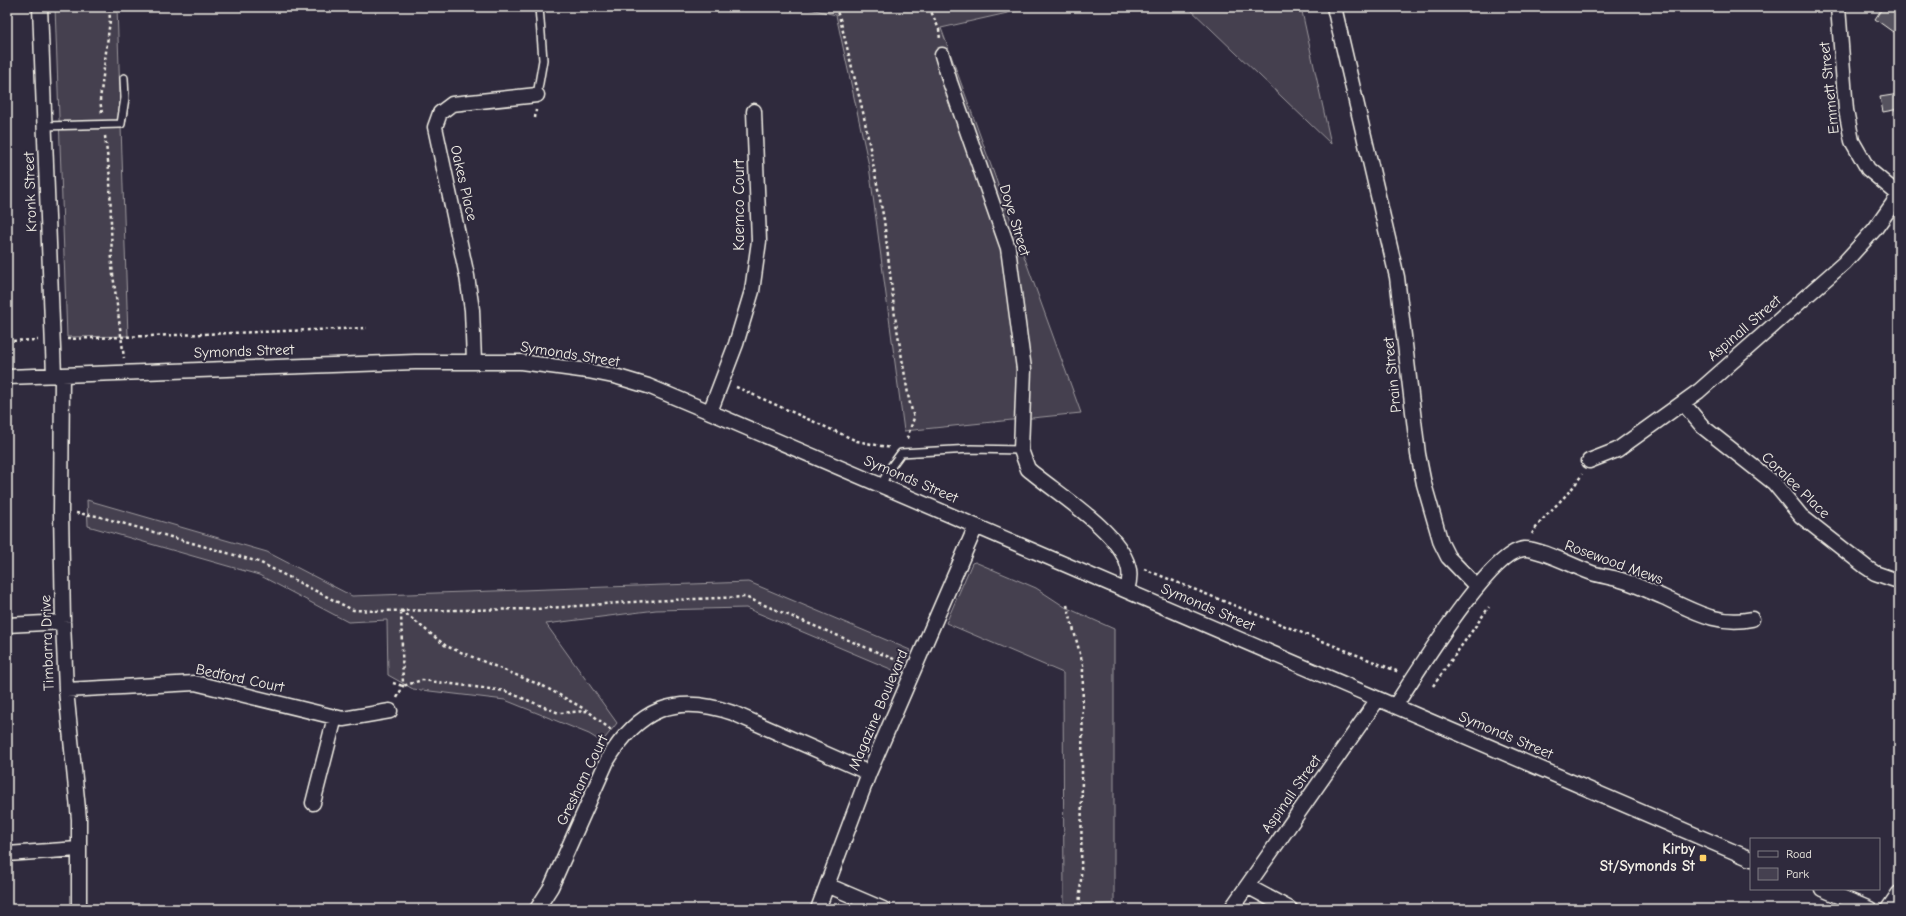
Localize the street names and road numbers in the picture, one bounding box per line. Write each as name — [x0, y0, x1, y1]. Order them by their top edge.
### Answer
street label: Emmett Street — [1815, 40, 1843, 135]
street label: Oakes Place — [447, 143, 482, 223]
street label: Kronk Street — [20, 151, 40, 232]
street label: Kaemco Court — [730, 159, 748, 251]
street label: Doye Street — [996, 182, 1035, 259]
street label: Aspinall Street — [1704, 291, 1785, 365]
street label: Prain Street — [1379, 336, 1405, 414]
street label: Symonds Street — [519, 337, 622, 371]
street label: Symonds Street — [194, 340, 295, 362]
street label: Coralee Place — [1758, 448, 1834, 522]
street label: Symonds Street — [861, 451, 961, 507]
street label: Rosewood Mews — [1562, 536, 1666, 588]
street label: Symonds Street — [1158, 579, 1258, 635]
street label: Timbarra Drive — [36, 594, 58, 691]
street label: Magazine Boulevard — [844, 647, 912, 773]
street label: Bedford Court — [194, 660, 287, 696]
street label: Symonds Street — [1456, 707, 1556, 763]
street label: Gresham Court — [552, 731, 612, 828]
street label: Aspinall Street — [1257, 751, 1325, 837]

